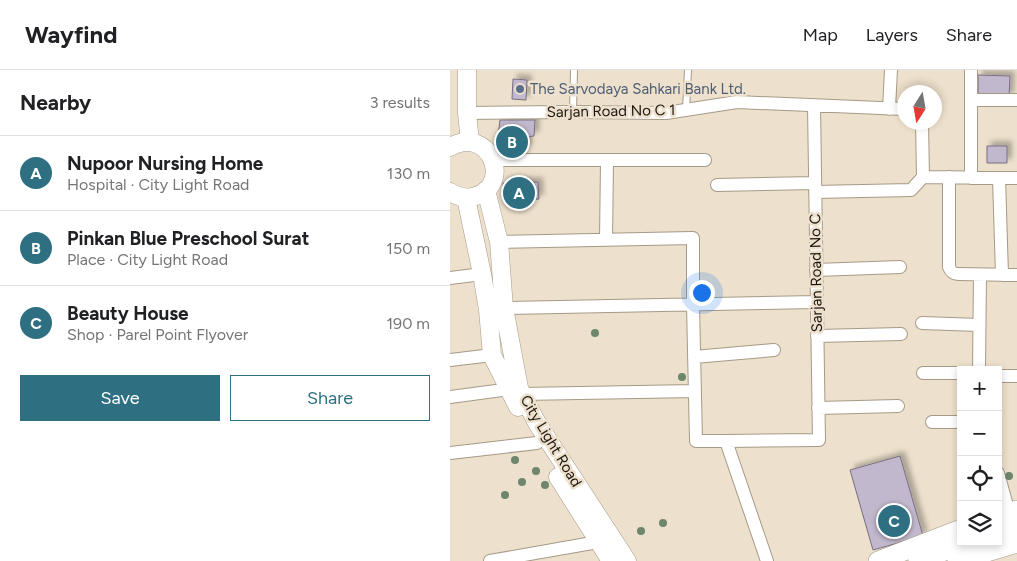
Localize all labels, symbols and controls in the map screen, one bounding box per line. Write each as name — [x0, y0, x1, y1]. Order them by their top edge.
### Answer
text: Wayfind — [25, 20, 118, 49]
text: Map — [803, 24, 838, 46]
text: Layers — [866, 24, 918, 46]
text: Share — [946, 24, 992, 46]
place label: The Sarvodaya Sahkari Bank Ltd. — [530, 80, 746, 98]
marker: The Sarvodaya Sahkari Bank Ltd. — [514, 83, 526, 95]
north arrow — [897, 85, 942, 130]
text: Nearby — [20, 90, 91, 115]
text: 3 results — [370, 93, 430, 112]
street label: Sarjan Road No C 1 — [547, 101, 675, 121]
pin: B — [496, 123, 528, 161]
text: Nupoor Nursing Home — [67, 152, 263, 175]
text: A — [30, 164, 42, 183]
text: 130 m — [387, 164, 430, 183]
pin: A — [503, 174, 535, 212]
text: Hospital · City Light Road — [67, 175, 249, 194]
street label: Sarjan Road No C — [806, 213, 826, 333]
text: Pinkan Blue Preschool Surat — [67, 227, 309, 250]
text: B — [31, 239, 41, 258]
text: 150 m — [386, 239, 430, 258]
text: Place · City Light Road — [67, 250, 228, 269]
your location — [689, 280, 715, 306]
text: Beauty House — [67, 302, 189, 325]
text: C — [30, 314, 42, 333]
text: 190 m — [387, 314, 430, 333]
text: Shop · Parel Point Flyover — [67, 325, 248, 344]
map controls — [957, 366, 1002, 546]
button: + — [957, 366, 1002, 411]
button: Save — [20, 375, 220, 421]
button: Share — [230, 375, 430, 421]
street label: City Light Road — [517, 392, 585, 490]
button: − — [957, 411, 1002, 456]
button: locate — [957, 456, 1002, 501]
button: layers — [957, 501, 1002, 546]
pin: C — [878, 502, 910, 540]

